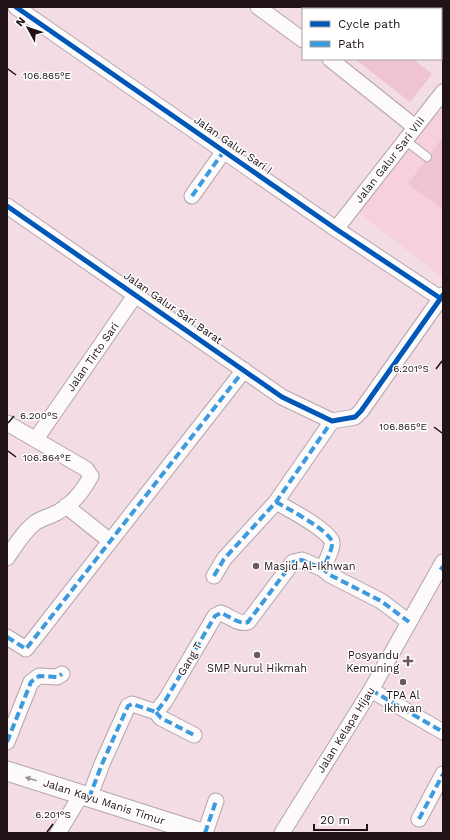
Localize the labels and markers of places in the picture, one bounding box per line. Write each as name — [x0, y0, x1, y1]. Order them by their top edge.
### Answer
place label: Masjid Al-Ikhwan — [264, 560, 355, 573]
marker: Masjid Al-Ikhwan — [251, 561, 261, 571]
place label: Posyandu Kemuning — [346, 649, 399, 675]
marker: SMP Nurul Hikmah — [252, 650, 262, 660]
marker: Posyandu Kemuning — [402, 655, 414, 667]
place label: SMP Nurul Hikmah — [207, 662, 307, 675]
marker: TPA Al Ikhwan — [398, 677, 408, 687]
place label: TPA Al Ikhwan — [384, 689, 422, 715]

